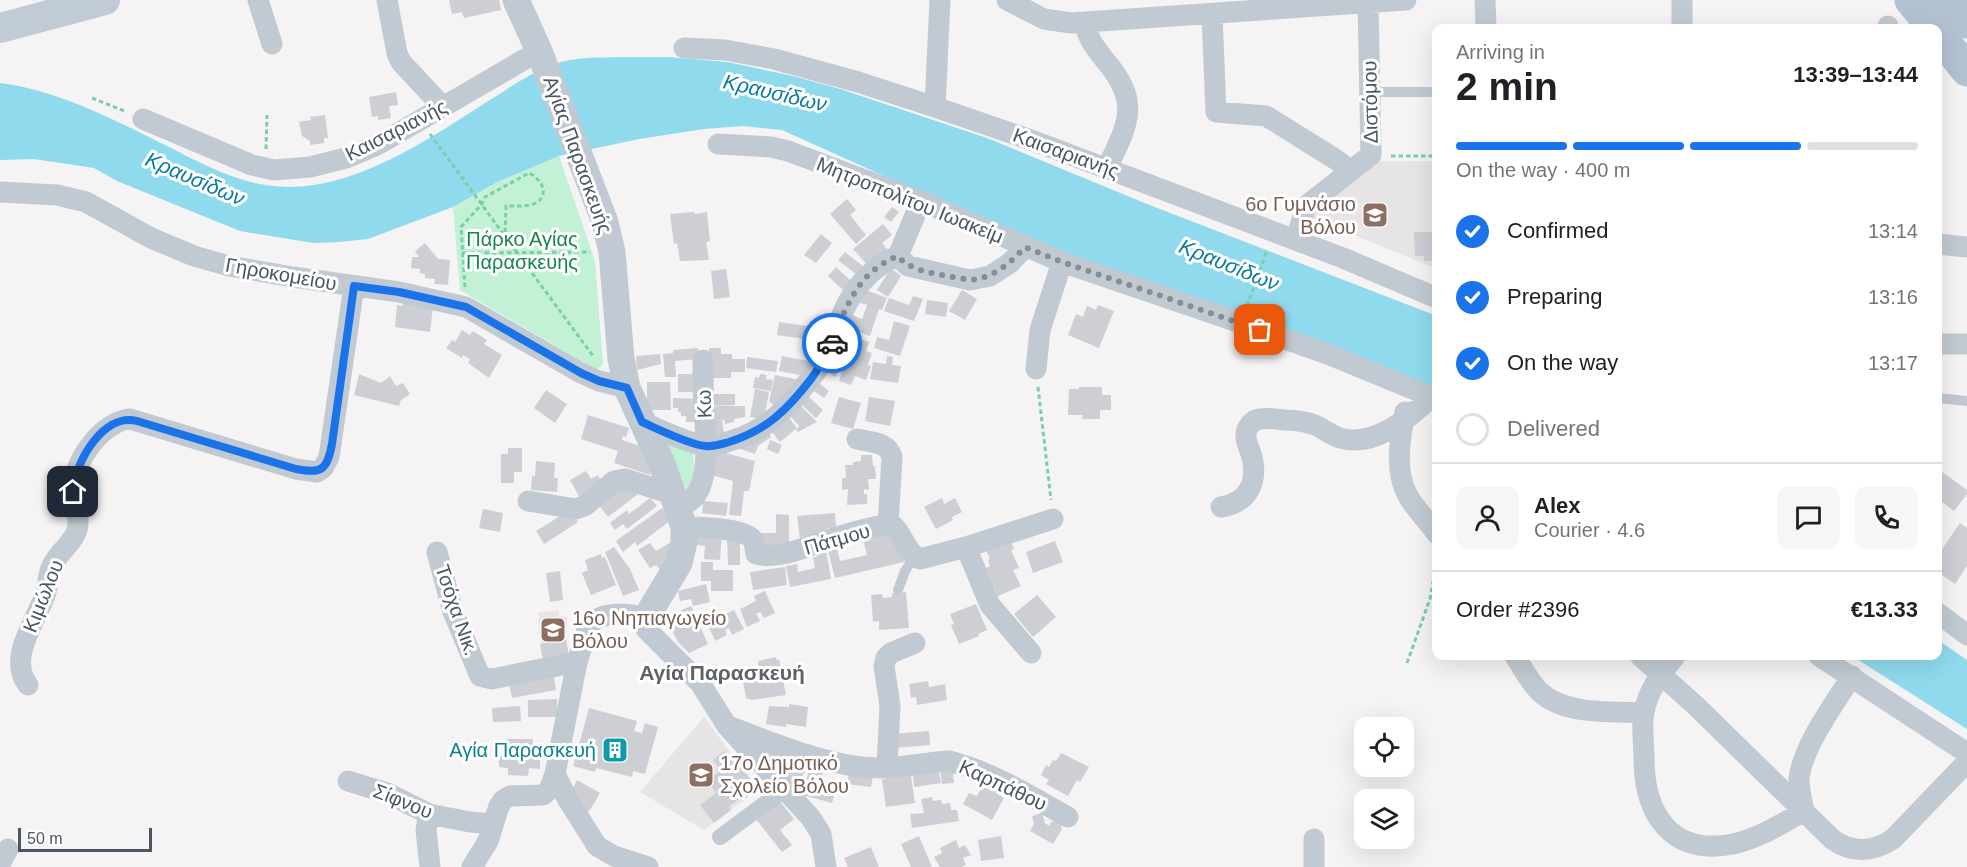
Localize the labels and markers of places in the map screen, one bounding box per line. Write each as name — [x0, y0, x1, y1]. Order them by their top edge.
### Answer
place label: 6ο Γυμνάσιο Βόλου — [1245, 193, 1356, 238]
school or university icon: 6ο Γυμνάσιο Βόλου — [1360, 200, 1390, 230]
pin — [1234, 304, 1285, 355]
pin — [47, 466, 98, 517]
place label: 16ο Νηπιαγωγείο Βόλου — [572, 607, 726, 652]
school or university icon: 16ο Νηπιαγωγείο Βόλου — [538, 615, 568, 645]
building icon: Αγία Παρασκευή — [600, 735, 630, 765]
place label: Αγία Παρασκευή — [449, 739, 596, 761]
place label: 17ο Δημοτικό Σχολείο Βόλου — [720, 752, 849, 797]
school or university icon: 17ο Δημοτικό Σχολείο Βόλου — [686, 760, 716, 790]

